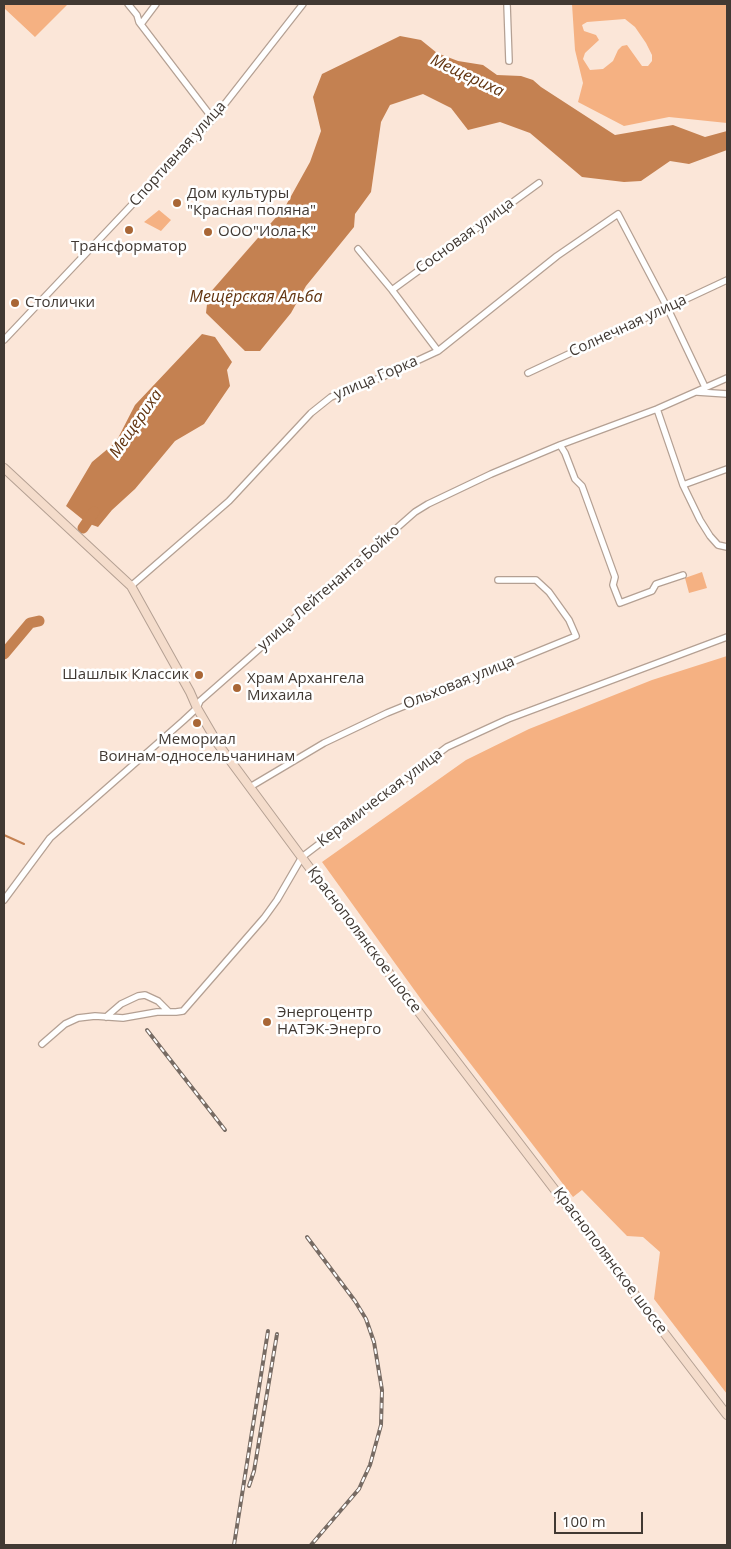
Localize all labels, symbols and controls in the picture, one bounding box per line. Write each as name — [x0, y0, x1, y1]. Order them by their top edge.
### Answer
water label: Мещериха — [427, 51, 507, 101]
street label: Спортивная улица — [126, 98, 230, 210]
place label: Дом культуры "Красная поляна" — [187, 185, 316, 220]
street label: Сосновая улица — [413, 194, 517, 278]
marker: Дом культуры "Красная поляна" — [171, 197, 183, 209]
place label: ООО"Иола-К" — [218, 223, 316, 241]
marker: Трансформатор — [123, 224, 135, 236]
marker: ООО"Иола-К" — [202, 226, 214, 238]
place label: Трансформатор — [71, 238, 187, 256]
water label: Мещёрская Альба — [190, 287, 322, 307]
street label: Солнечная улица — [566, 291, 690, 361]
place label: Столички — [25, 294, 95, 312]
marker: Столички — [9, 297, 21, 309]
street label: улица Горка — [331, 352, 421, 404]
water label: Мещериха — [106, 386, 166, 462]
street label: улица Лейтенанта Бойко — [254, 521, 404, 655]
street label: Ольховая улица — [401, 652, 517, 714]
place label: Шашлык Классик — [62, 666, 189, 684]
marker: Шашлык Классик — [193, 669, 205, 681]
place label: Храм Архангела Михаила — [247, 670, 364, 705]
marker: Храм Архангела Михаила — [231, 682, 243, 694]
marker: Мемориал Воинам-односельчанинам — [191, 717, 203, 729]
place label: Мемориал Воинам-односельчанинам — [99, 731, 295, 766]
street label: Керамическая улица — [314, 745, 446, 851]
street label: Краснополянское шоссе — [303, 863, 425, 1017]
place label: Энергоцентр НАТЭК-Энерго — [277, 1004, 381, 1039]
marker: Энергоцентр НАТЭК-Энерго — [261, 1016, 273, 1028]
street label: Краснополянское шоссе — [549, 1184, 671, 1338]
scale bar — [556, 1502, 645, 1534]
text: 100 m — [562, 1511, 606, 1531]

